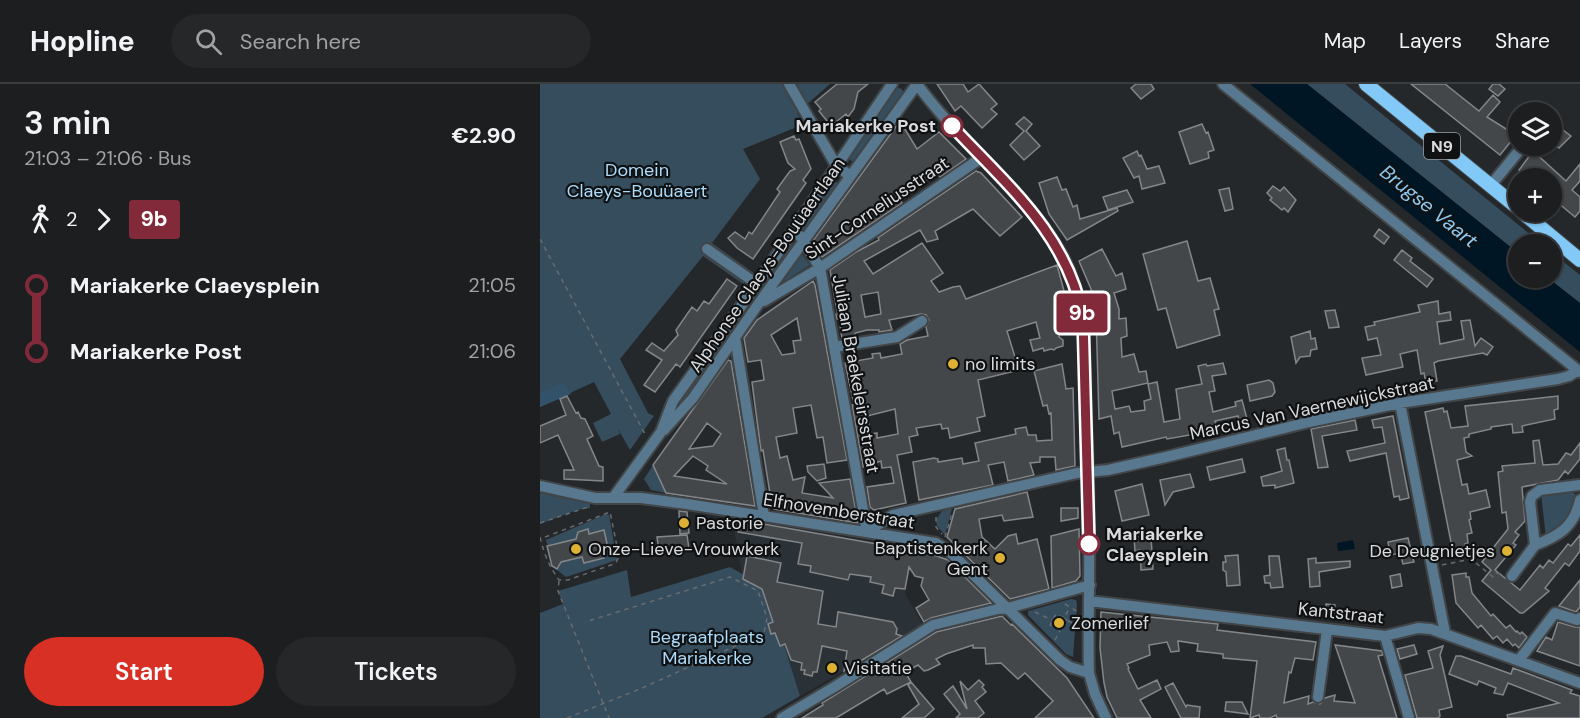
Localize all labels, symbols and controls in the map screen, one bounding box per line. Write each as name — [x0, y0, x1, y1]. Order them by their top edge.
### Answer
search box — [171, 14, 591, 68]
text: Hopline — [30, 23, 135, 60]
icon: search — [192, 25, 225, 58]
text: Search here — [240, 27, 361, 56]
text: Map — [1324, 27, 1366, 55]
text: Layers — [1399, 27, 1462, 55]
text: Share — [1495, 27, 1550, 55]
text: 3 min — [24, 101, 111, 144]
map controls — [1508, 102, 1562, 288]
button: layers — [1508, 102, 1562, 156]
place label: Mariakerke Post — [795, 114, 936, 138]
marker: Mariakerke Post — [941, 115, 963, 137]
text: €2.90 — [452, 121, 516, 150]
road number: N9 — [1424, 133, 1460, 159]
text: 21:03 – 21:06 · Bus — [24, 145, 192, 171]
street label: Sint-Corneliusstraat — [800, 151, 954, 265]
street label: Alphonse Claeys-Bouüaertlaan — [683, 153, 851, 377]
park label: Domein Claeys-Bouüaert — [567, 158, 707, 203]
water label: Brugse Vaart — [1375, 159, 1483, 254]
button: + — [1508, 168, 1562, 222]
icon: walk — [24, 203, 57, 236]
icon: forward — [87, 203, 120, 236]
text: 9b — [141, 205, 168, 233]
text: 2 — [66, 206, 78, 232]
button: − — [1508, 234, 1562, 288]
text: Mariakerke Claeysplein — [70, 271, 320, 300]
text: 21:05 — [468, 272, 516, 298]
street label: Juliaan Braekeleirsstraat — [827, 273, 885, 475]
line badge: 9b — [1055, 294, 1109, 332]
text: 9b — [1068, 299, 1096, 327]
text: Mariakerke Post — [70, 337, 242, 366]
text: 21:06 — [468, 338, 516, 364]
place label: no limits — [965, 352, 1036, 376]
marker: no limits — [946, 357, 960, 371]
street label: Marcus Van Vaernewijckstraat — [1187, 370, 1437, 446]
street label: Elfnovemberstraat — [762, 487, 916, 535]
place label: Pastorie — [696, 511, 763, 535]
marker: Pastorie — [677, 516, 691, 530]
place label: Mariakerke Claeysplein — [1106, 522, 1209, 567]
marker: Mariakerke Claeysplein — [1078, 533, 1100, 555]
place label: Baptistenkerk Gent — [875, 536, 988, 581]
place label: Onze-Lieve-Vrouwkerk — [588, 537, 779, 561]
place label: De Deugnietjes — [1369, 539, 1495, 563]
marker: Onze-Lieve-Vrouwkerk — [569, 542, 583, 556]
marker: De Deugnietjes — [1500, 544, 1514, 558]
marker: Baptistenkerk Gent — [993, 551, 1007, 565]
street label: Kantstraat — [1297, 597, 1385, 629]
place label: Zomerlief — [1071, 611, 1149, 635]
marker: Zomerlief — [1052, 616, 1066, 630]
park label: Begraafplaats Mariakerke — [650, 625, 764, 670]
button: Start — [24, 637, 264, 706]
button: Tickets — [276, 637, 516, 706]
place label: Visitatie — [844, 656, 912, 680]
marker: Visitatie — [825, 661, 839, 675]

